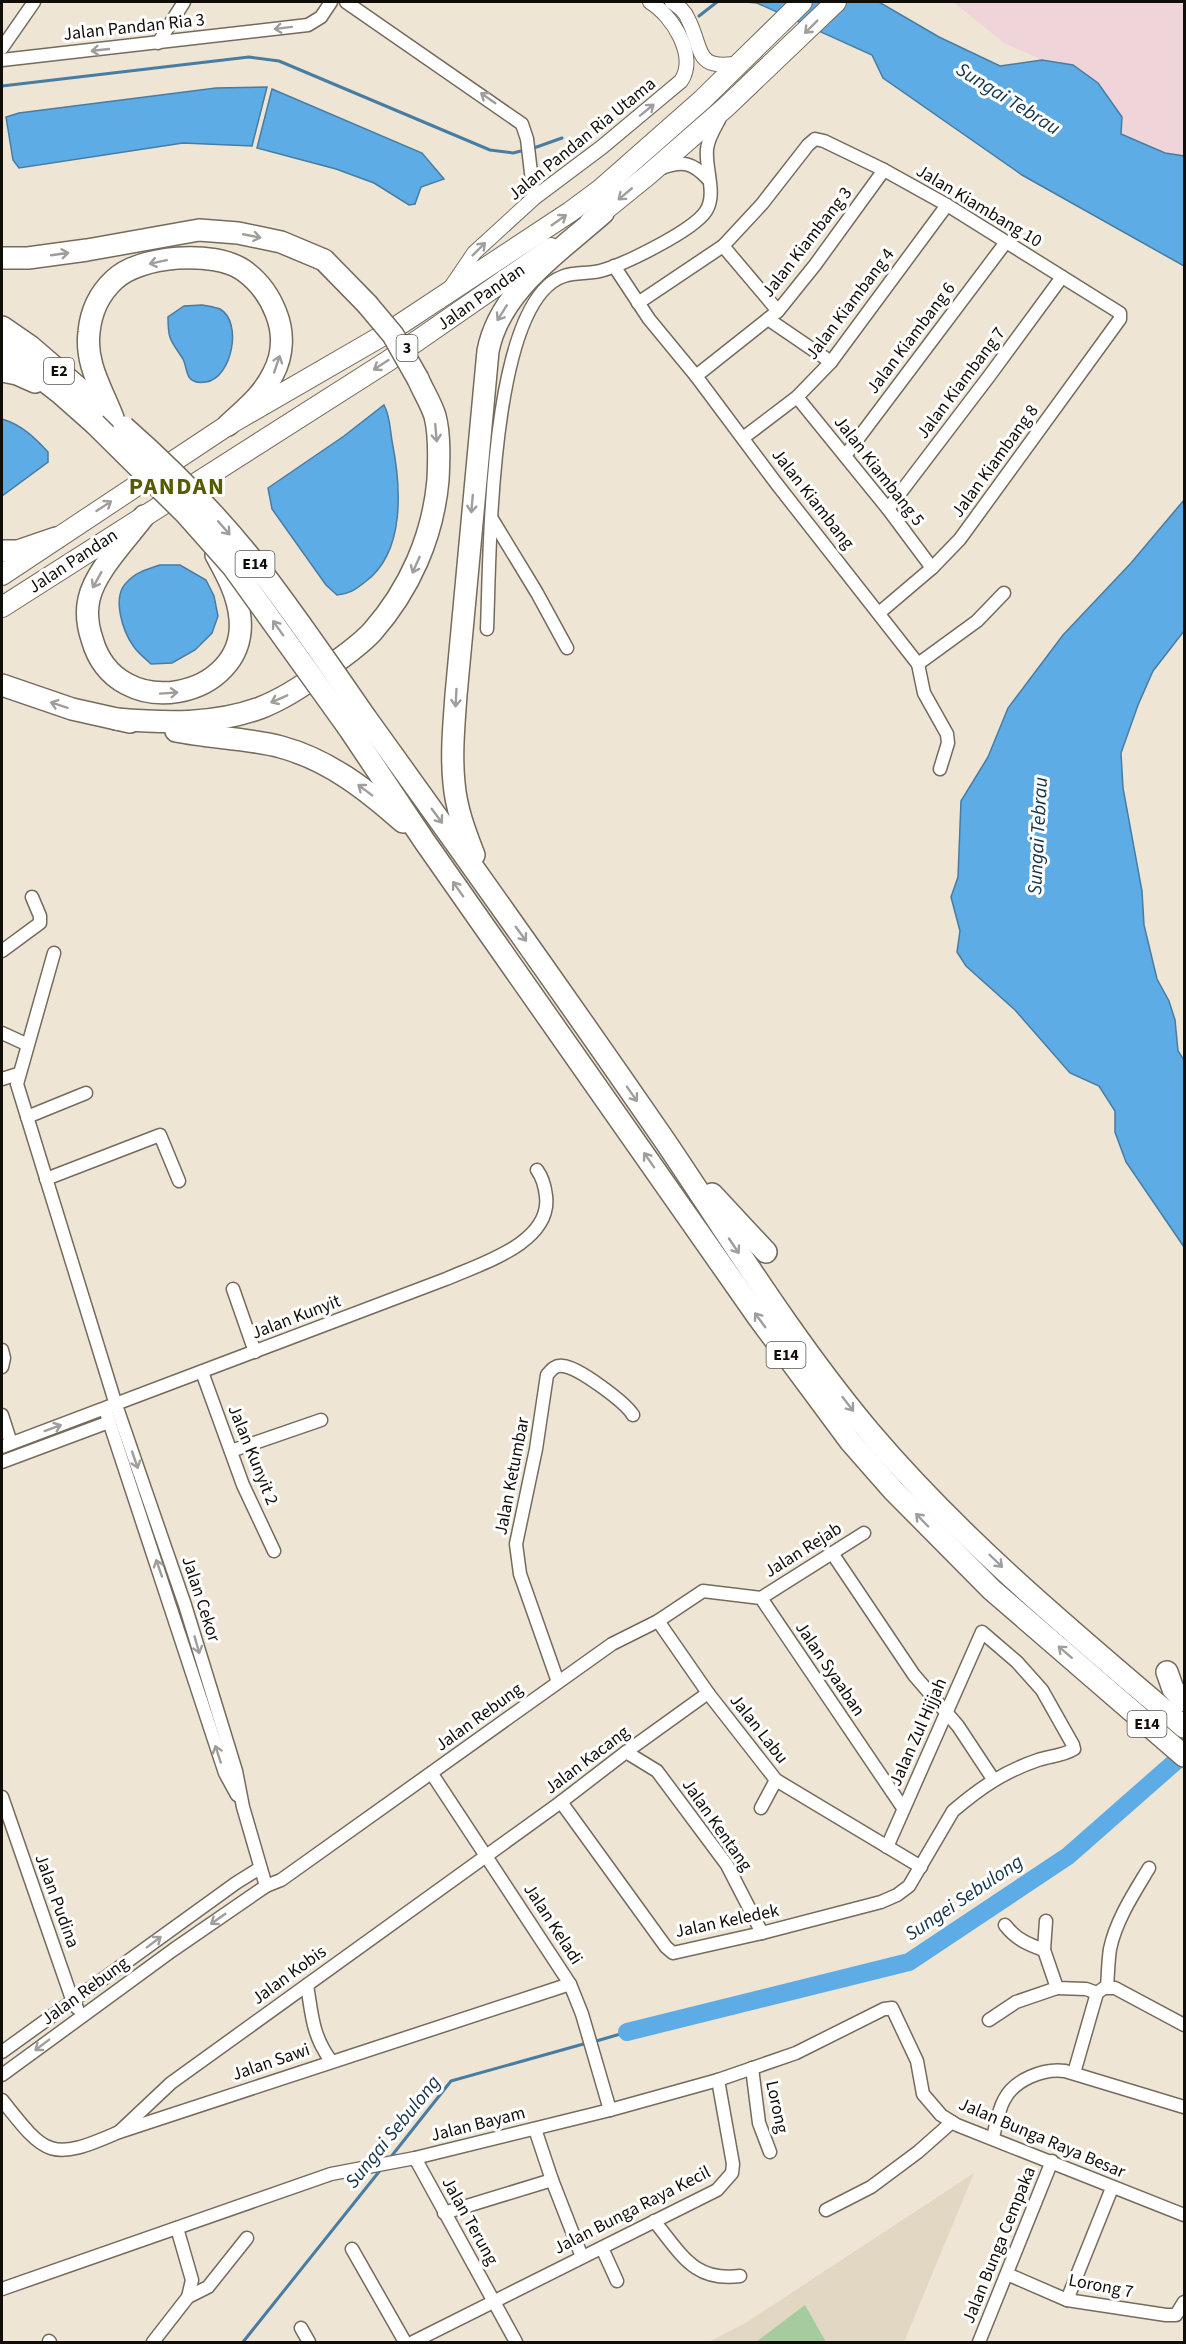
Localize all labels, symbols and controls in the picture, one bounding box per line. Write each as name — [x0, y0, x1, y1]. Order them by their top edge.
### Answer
street label: Jalan Pandan Ria 3 — [62, 7, 206, 47]
one-way arrow — [803, 19, 818, 34]
one-way arrow — [274, 23, 294, 34]
one-way arrow — [90, 45, 110, 56]
water label: Sungai Tebrau — [951, 56, 1065, 142]
street label: Jalan Pandan Ria Utama — [503, 72, 661, 206]
one-way arrow — [481, 92, 497, 105]
one-way arrow — [639, 103, 654, 117]
street label: Jalan Kiambang 10 — [911, 159, 1047, 254]
street label: Jalan Kiambang 3 — [756, 182, 858, 302]
one-way arrow — [617, 188, 633, 201]
one-way arrow — [550, 214, 566, 226]
one-way arrow — [242, 231, 262, 242]
one-way arrow — [472, 242, 487, 257]
street label: Jalan Kiambang 4 — [800, 243, 900, 365]
one-way arrow — [49, 248, 69, 259]
one-way arrow — [149, 257, 168, 268]
street label: Jalan Pandan — [432, 257, 530, 337]
street label: Jalan Kiambang 6 — [861, 277, 961, 399]
one-way arrow — [496, 304, 508, 321]
street label: Jalan Kiambang 7 — [911, 322, 1011, 444]
road number: 3 — [396, 335, 418, 361]
one-way arrow — [272, 355, 283, 373]
road number: E2 — [44, 358, 74, 384]
one-way arrow — [374, 359, 390, 371]
street label: Jalan Kiambang 8 — [946, 399, 1044, 523]
street label: Jalan Kiambang 5 — [828, 411, 930, 531]
one-way arrow — [431, 423, 442, 443]
street label: Jalan Kiambang — [766, 443, 860, 555]
district label: PANDAN — [129, 469, 225, 504]
one-way arrow — [467, 494, 478, 514]
one-way arrow — [96, 500, 112, 512]
one-way arrow — [217, 520, 231, 535]
street label: Jalan Pandan — [23, 523, 123, 599]
road number: E14 — [236, 551, 274, 577]
one-way arrow — [410, 556, 421, 574]
one-way arrow — [91, 571, 103, 588]
one-way arrow — [272, 621, 284, 637]
one-way arrow — [158, 687, 178, 698]
one-way arrow — [450, 688, 461, 708]
one-way arrow — [271, 694, 289, 705]
one-way arrow — [50, 698, 69, 709]
water label: Sungai Tebrau — [1021, 776, 1055, 896]
one-way arrow — [358, 783, 374, 796]
one-way arrow — [430, 808, 443, 824]
one-way arrow — [452, 881, 464, 898]
one-way arrow — [515, 925, 527, 941]
one-way arrow — [626, 1086, 638, 1102]
one-way arrow — [643, 1152, 655, 1168]
one-way arrow — [729, 1237, 741, 1254]
street label: Jalan Kunyit — [248, 1289, 344, 1345]
one-way arrow — [754, 1313, 766, 1329]
road number: E14 — [766, 1342, 806, 1368]
one-way arrow — [842, 1396, 855, 1412]
street label: Jalan Kunyit 2 — [222, 1401, 284, 1509]
street label: Jalan Ketumbar — [488, 1414, 536, 1537]
one-way arrow — [43, 1422, 62, 1433]
one-way arrow — [130, 1450, 141, 1469]
one-way arrow — [915, 1513, 930, 1528]
street label: Jalan Rejab — [759, 1516, 847, 1584]
street label: Jalan Cekor — [175, 1553, 227, 1646]
one-way arrow — [988, 1554, 1003, 1569]
one-way arrow — [152, 1559, 163, 1578]
street label: Jalan Syaaban — [789, 1617, 871, 1721]
one-way arrow — [192, 1635, 203, 1654]
one-way arrow — [1057, 1646, 1073, 1659]
street label: Jalan Zul Hijjah — [883, 1674, 953, 1790]
street label: Jalan Rebung — [430, 1677, 528, 1757]
street label: Jalan Labu — [724, 1689, 794, 1769]
road number: E14 — [1128, 1711, 1166, 1737]
street label: Jalan Kacang — [539, 1720, 635, 1800]
one-way arrow — [212, 1745, 223, 1764]
street label: Jalan Kentang — [676, 1774, 758, 1876]
water label: Sungei Sebulong — [899, 1848, 1029, 1948]
street label: Jalan Pudina — [28, 1851, 86, 1951]
street label: Jalan Keladi — [517, 1879, 589, 1969]
street label: Jalan Keledek — [673, 1898, 781, 1944]
one-way arrow — [210, 1913, 227, 1925]
one-way arrow — [146, 1935, 162, 1948]
street label: Jalan Kobis — [247, 1939, 331, 2011]
street label: Jalan Rebung — [36, 1951, 134, 2031]
street label: Jalan Sawi — [229, 2037, 313, 2087]
one-way arrow — [34, 2039, 50, 2051]
water label: Sungai Sebulong — [339, 2069, 447, 2195]
street label: Lorong — [759, 2078, 795, 2136]
street label: Jalan Bunga Raya Besar — [955, 2092, 1130, 2185]
street label: Jalan Bayam — [428, 2100, 528, 2148]
street label: Jalan Bunga Raya Kecil — [549, 2160, 715, 2260]
street label: Jalan Bunga Cempaka — [956, 2163, 1042, 2327]
street label: Jalan Terung — [436, 2172, 504, 2270]
street label: Lorong 7 — [1066, 2267, 1136, 2305]

